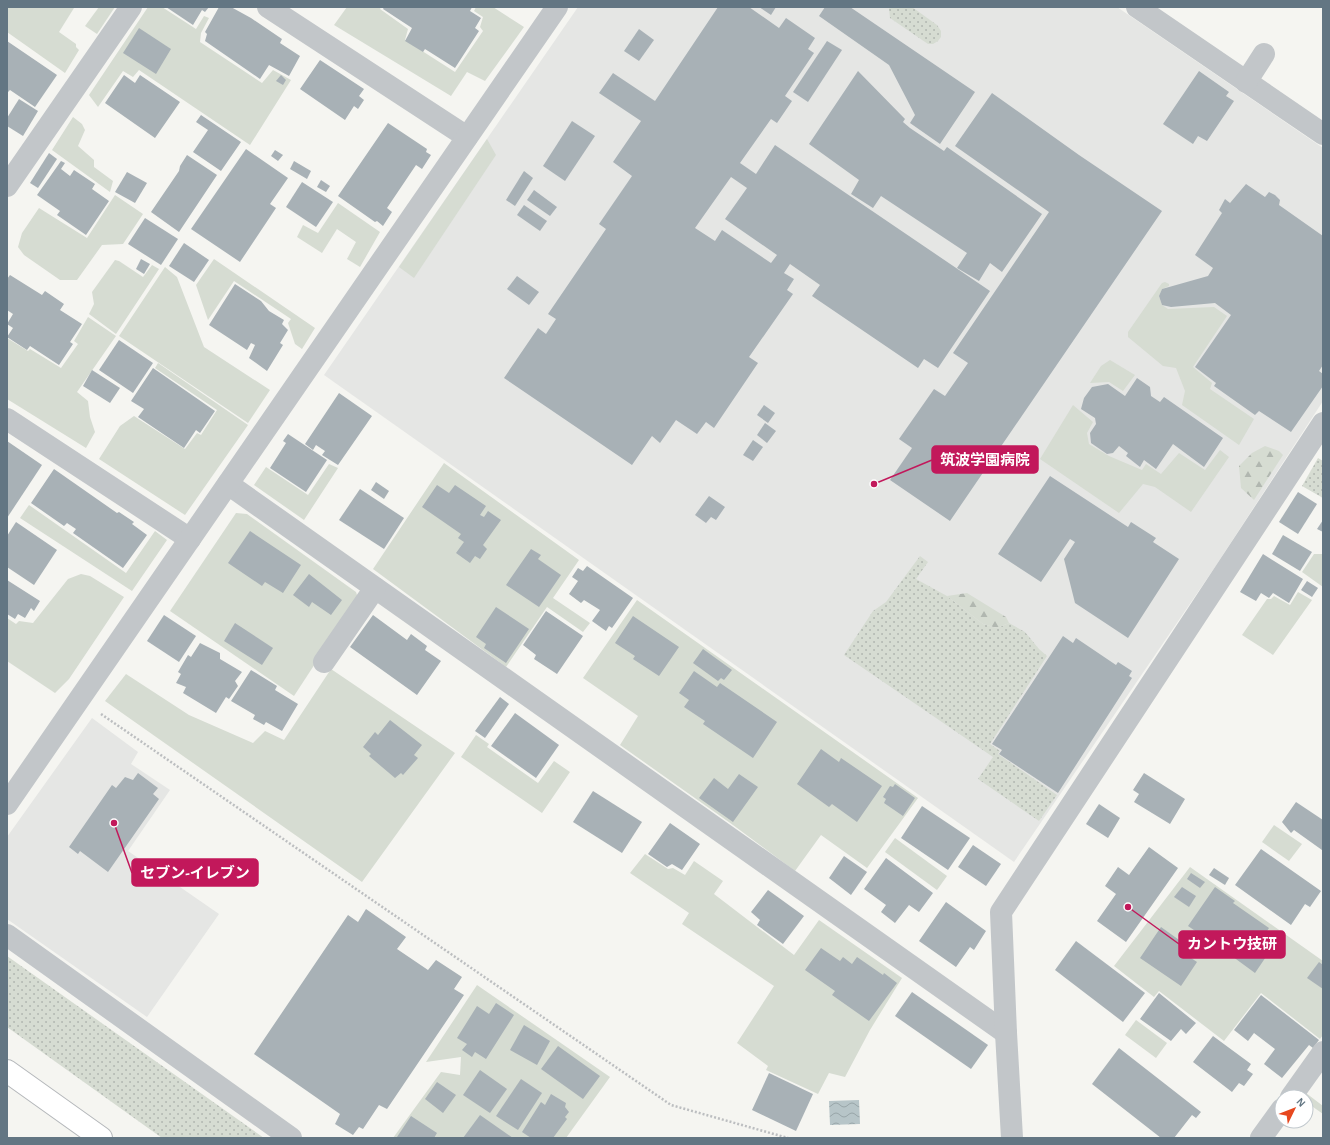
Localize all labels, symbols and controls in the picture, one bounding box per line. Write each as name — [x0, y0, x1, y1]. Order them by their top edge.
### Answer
callout: 筑波学園病院 — [932, 446, 1038, 473]
text: 筑波学園病院 — [940, 452, 1030, 468]
callout: セブン-イレブン — [132, 859, 258, 886]
text: セブン-イレブン — [140, 864, 250, 881]
callout: カントウ技研 — [1179, 931, 1285, 958]
text: カントウ技研 — [1187, 936, 1277, 952]
north arrow — [1274, 1089, 1314, 1129]
text: N — [1294, 1096, 1308, 1109]

